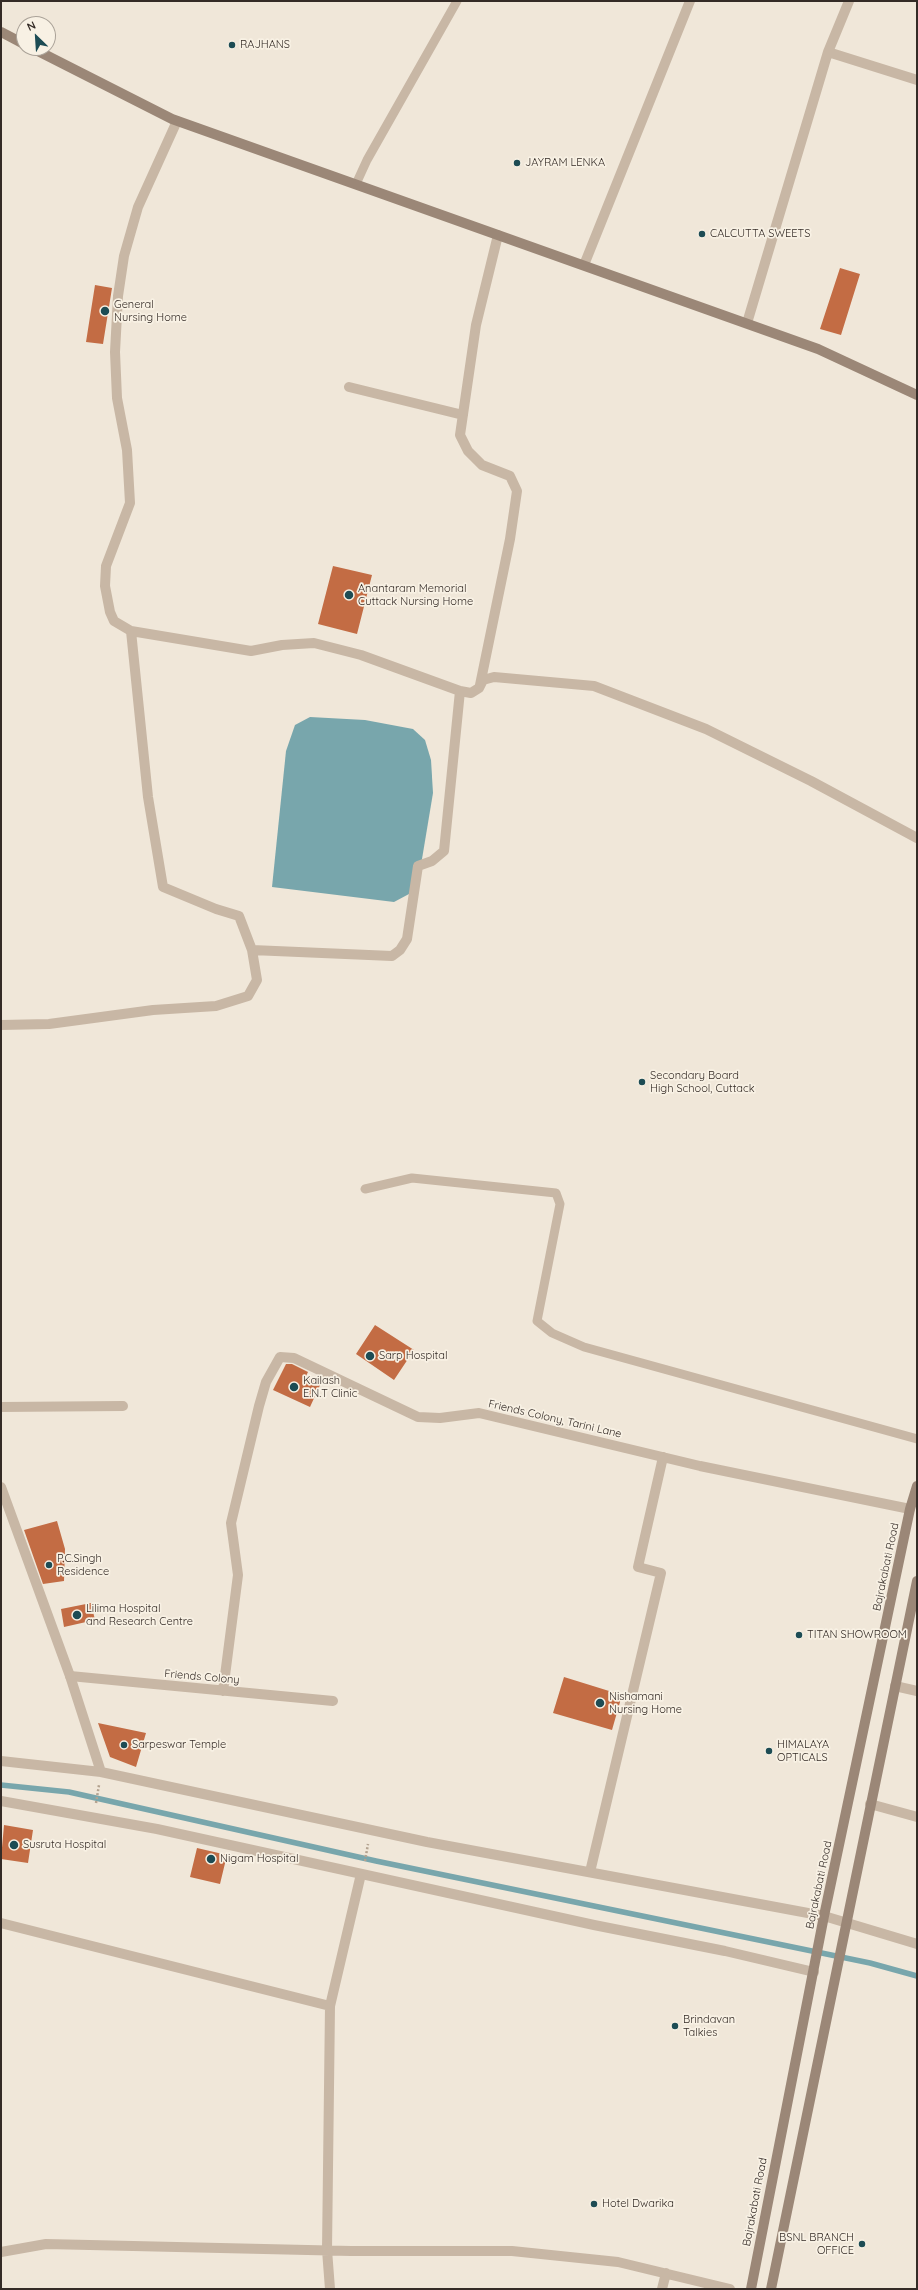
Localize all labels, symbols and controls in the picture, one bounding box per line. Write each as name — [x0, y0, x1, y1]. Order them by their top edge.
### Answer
north arrow — [16, 16, 56, 56]
text: N — [25, 18, 38, 34]
place label: RAJHANS — [240, 38, 290, 52]
marker: RAJHANS — [227, 40, 237, 50]
place label: JAYRAM LENKA — [525, 156, 605, 170]
marker: JAYRAM LENKA — [512, 158, 522, 168]
place label: CALCUTTA SWEETS — [710, 227, 810, 241]
marker: CALCUTTA SWEETS — [697, 229, 707, 239]
place label: General Nursing Home — [114, 298, 187, 324]
marker: General Nursing Home — [99, 305, 111, 317]
place label: Anantaram Memorial Cuttack Nursing Home — [358, 582, 473, 608]
marker: Anantaram Memorial Cuttack Nursing Home — [343, 589, 355, 601]
place label: Secondary Board High School, Cuttack — [650, 1069, 755, 1095]
marker: Secondary Board High School, Cuttack — [637, 1077, 647, 1087]
place label: Sarp Hospital — [379, 1349, 447, 1363]
marker: Sarp Hospital — [364, 1350, 376, 1362]
place label: Kailash E.N.T Clinic — [303, 1374, 357, 1400]
marker: Kailash E.N.T Clinic — [288, 1381, 300, 1393]
street label: Friends Colony, Tarini Lane — [487, 1397, 623, 1441]
street label: Bajrakabati Road — [870, 1522, 902, 1612]
place label: P.C.Singh Residence — [57, 1552, 109, 1578]
marker: P.C.Singh Residence — [44, 1560, 54, 1570]
place label: Lilima Hospital and Research Centre — [86, 1602, 193, 1628]
marker: Lilima Hospital and Research Centre — [71, 1609, 83, 1621]
place label: TITAN SHOWROOM — [807, 1628, 907, 1642]
marker: TITAN SHOWROOM — [794, 1630, 804, 1640]
street label: Friends Colony — [164, 1667, 240, 1687]
place label: Nishamani Nursing Home — [609, 1690, 682, 1716]
marker: Nishamani Nursing Home — [594, 1697, 606, 1709]
place label: Sarpeswar Temple — [132, 1738, 226, 1752]
place label: HIMALAYA OPTICALS — [777, 1738, 829, 1764]
marker: Sarpeswar Temple — [119, 1740, 129, 1750]
marker: HIMALAYA OPTICALS — [764, 1746, 774, 1756]
place label: Susruta Hospital — [23, 1838, 106, 1852]
marker: Susruta Hospital — [8, 1839, 20, 1851]
street label: Bajrakabati Road — [803, 1840, 835, 1930]
place label: Nigam Hospital — [220, 1852, 299, 1866]
marker: Nigam Hospital — [205, 1853, 217, 1865]
place label: Brindavan Talkies — [683, 2013, 735, 2039]
marker: Brindavan Talkies — [670, 2021, 680, 2031]
street label: Bajrakabati Road — [740, 2157, 770, 2247]
place label: Hotel Dwarika — [602, 2197, 674, 2211]
marker: Hotel Dwarika — [589, 2199, 599, 2209]
place label: BSNL BRANCH OFFICE — [779, 2231, 854, 2257]
marker: BSNL BRANCH OFFICE — [857, 2239, 867, 2249]

